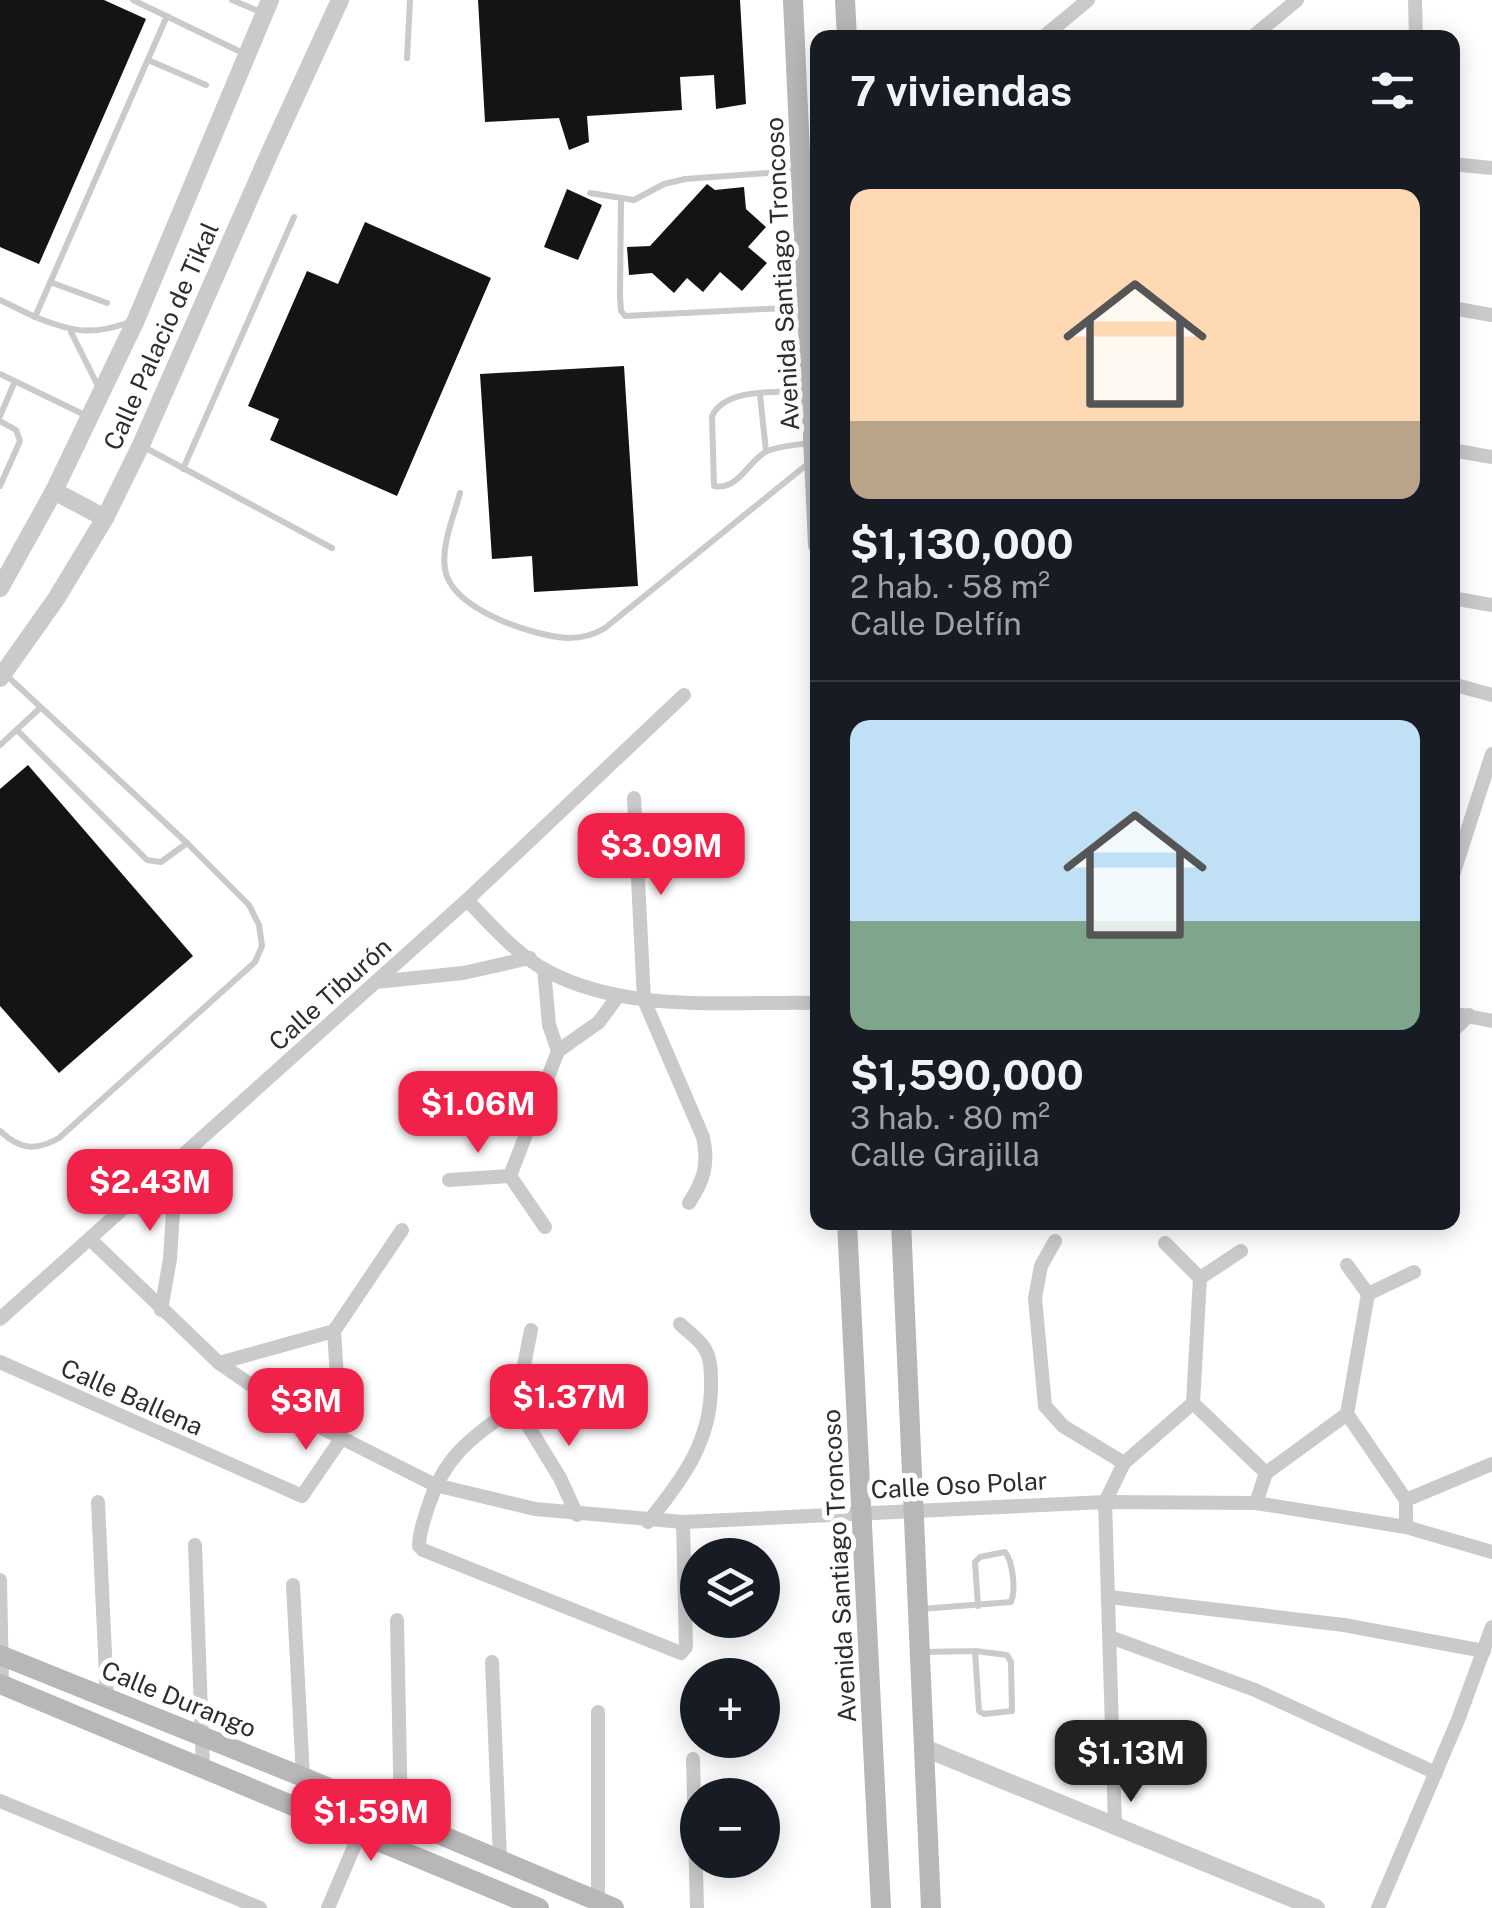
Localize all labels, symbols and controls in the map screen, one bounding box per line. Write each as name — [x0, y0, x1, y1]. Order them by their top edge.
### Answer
icon: filters — [1365, 63, 1420, 118]
text: 7 viviendas — [850, 66, 1072, 115]
street label: Avenida Santiago Troncoso — [759, 116, 805, 432]
street label: Calle Palacio de Tikal — [97, 217, 225, 455]
icon: home — [1045, 254, 1225, 434]
text: $1,130,000 — [850, 519, 1074, 568]
text: 2 hab. · 58 m² — [850, 568, 1050, 605]
text: Calle Delfín — [850, 605, 1022, 642]
icon: home — [1045, 785, 1225, 965]
pin: $3.09M — [580, 813, 742, 898]
text: $3.09M — [600, 827, 722, 864]
street label: Calle Tiburón — [263, 931, 397, 1057]
text: $1,590,000 — [850, 1050, 1084, 1099]
pin: $1.06M — [397, 1071, 559, 1156]
text: $1.06M — [420, 1085, 536, 1122]
text: 3 hab. · 80 m² — [850, 1099, 1050, 1136]
text: Calle Grajilla — [850, 1136, 1040, 1173]
pin: $2.43M — [69, 1149, 231, 1234]
text: $2.43M — [89, 1163, 211, 1200]
street label: Calle Ballena — [56, 1352, 208, 1442]
pin: $1.37M — [488, 1364, 650, 1449]
pin: $3M — [258, 1368, 354, 1453]
text: $1.37M — [512, 1378, 626, 1415]
text: $3M — [270, 1382, 342, 1419]
street label: Avenida Santiago Troncoso — [816, 1408, 862, 1724]
street label: Calle Oso Polar — [870, 1465, 1048, 1505]
map controls — [680, 1538, 780, 1878]
button: layers — [680, 1538, 780, 1638]
street label: Calle Durango — [97, 1654, 261, 1744]
button: + — [680, 1658, 780, 1758]
pin: $1.13M — [1050, 1720, 1212, 1805]
text: $1.13M — [1077, 1734, 1185, 1771]
button: − — [680, 1778, 780, 1878]
pin: $1.59M — [290, 1779, 452, 1864]
text: $1.59M — [313, 1793, 429, 1830]

